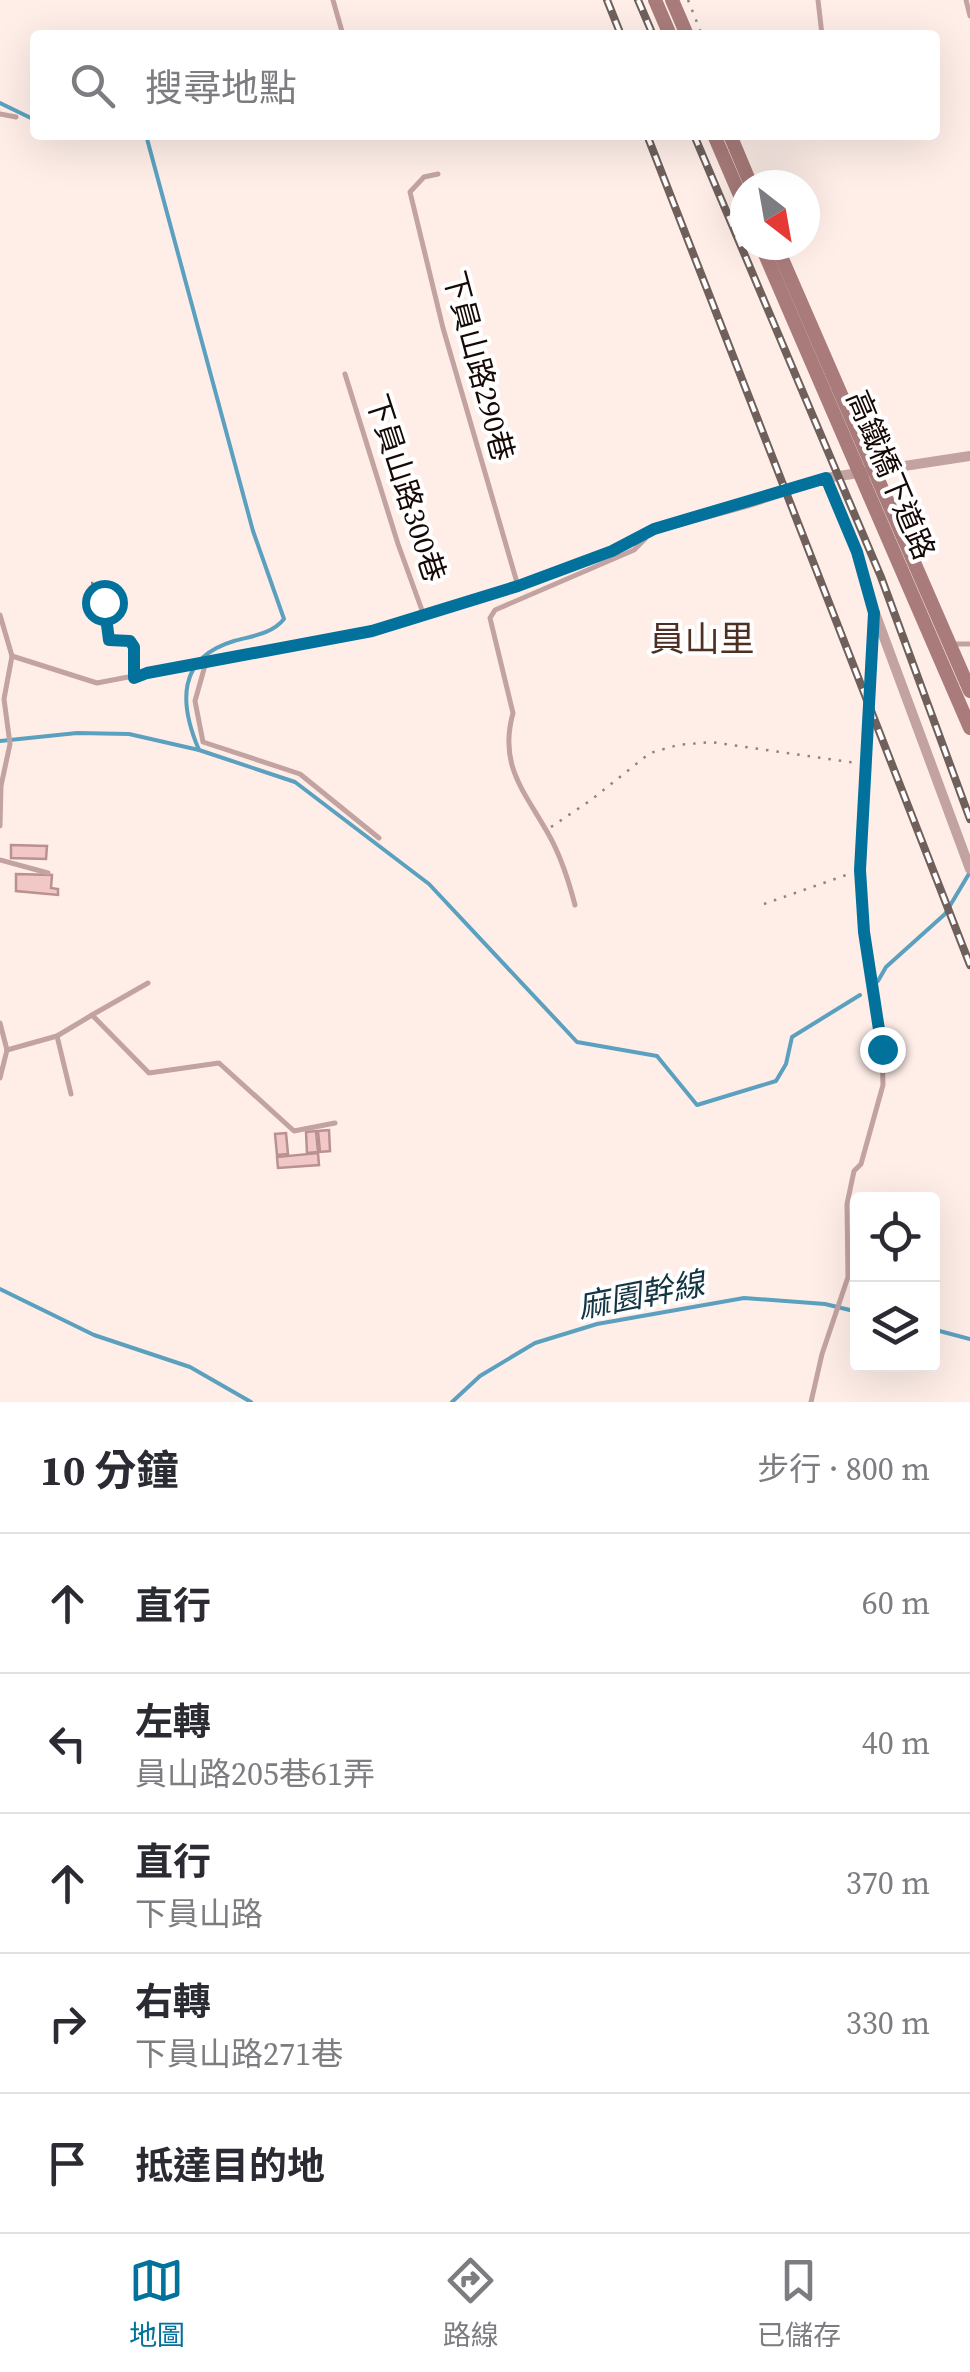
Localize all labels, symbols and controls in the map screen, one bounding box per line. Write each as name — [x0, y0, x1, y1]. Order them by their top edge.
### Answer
search box — [30, 30, 940, 140]
icon: search — [65, 58, 120, 113]
text: 搜尋地點 — [145, 62, 297, 114]
north arrow — [730, 170, 820, 260]
street label: 下員山路290巷 — [434, 267, 524, 465]
street label: 高鐵橋下道路 — [837, 384, 945, 566]
street label: 下員山路300巷 — [356, 389, 456, 587]
route start — [82, 580, 128, 626]
district label: 員山里 — [649, 615, 755, 663]
route end — [860, 1027, 906, 1073]
map controls — [850, 1192, 940, 1372]
button: locate — [850, 1192, 940, 1282]
water label: 麻園幹線 — [574, 1261, 711, 1329]
button: layers — [850, 1282, 940, 1372]
text: 10 分鐘 — [40, 1441, 179, 1499]
text: 步行 · 800 m — [757, 1447, 930, 1491]
icon: ahead — [40, 1576, 95, 1631]
text: 直行 — [135, 1580, 211, 1632]
text: 60 m — [862, 1581, 930, 1625]
text: 左轉 — [135, 1696, 211, 1748]
icon: left — [40, 1716, 95, 1771]
text: 40 m — [862, 1721, 930, 1765]
text: 員山路205巷61弄 — [135, 1752, 375, 1796]
text: 直行 — [135, 1836, 211, 1888]
icon: ahead — [40, 1856, 95, 1911]
text: 370 m — [846, 1861, 930, 1905]
text: 下員山路 — [135, 1892, 263, 1936]
text: 右轉 — [135, 1976, 211, 2028]
icon: right — [40, 1996, 95, 2051]
text: 330 m — [846, 2001, 930, 2045]
text: 下員山路271巷 — [135, 2032, 343, 2076]
icon: arrive — [40, 2136, 95, 2191]
text: 抵達目的地 — [135, 2140, 325, 2192]
tab: 地圖 — [129, 2253, 185, 2354]
tab: 路線 — [443, 2253, 499, 2354]
tab: 已儲存 — [757, 2253, 841, 2354]

